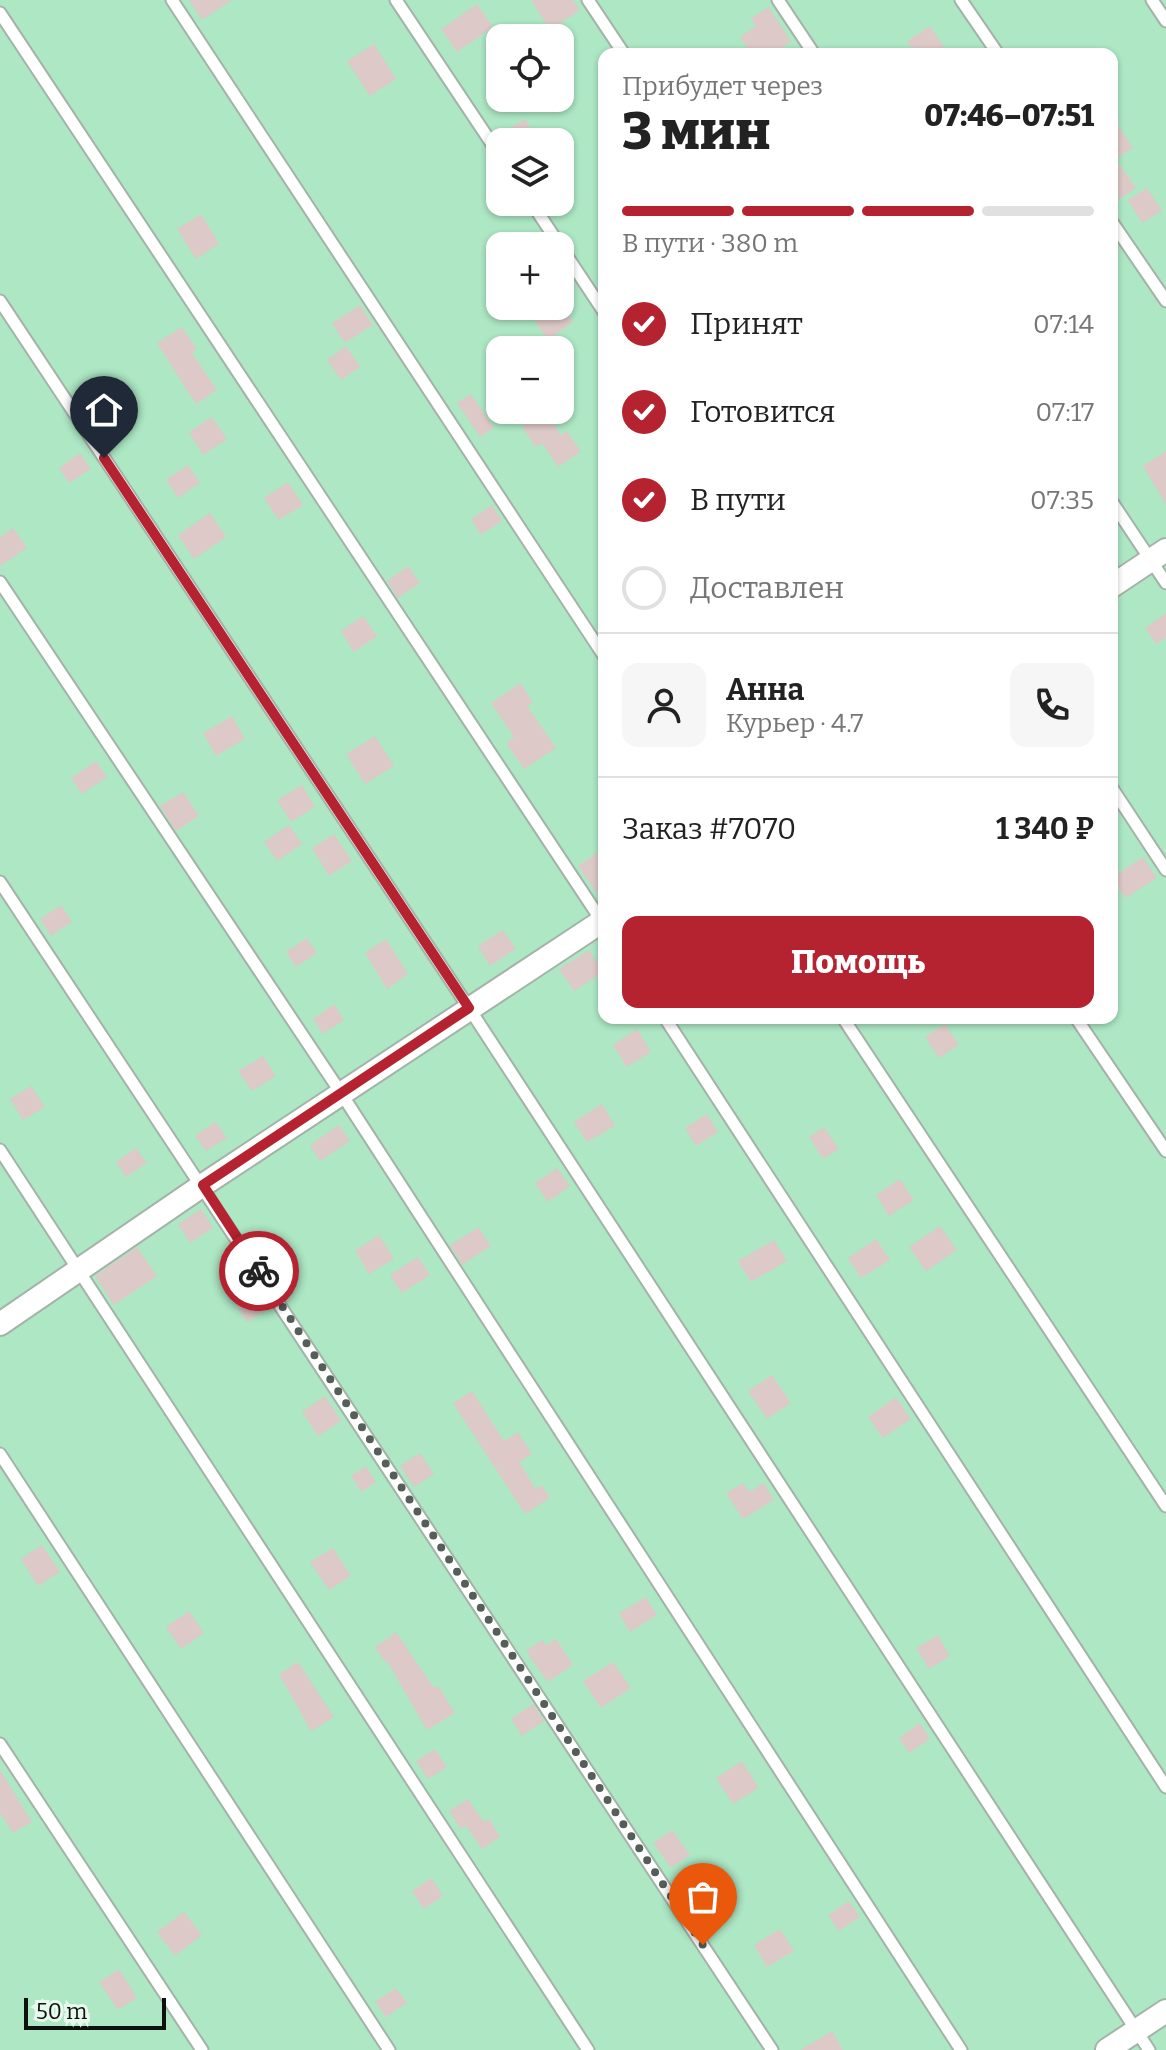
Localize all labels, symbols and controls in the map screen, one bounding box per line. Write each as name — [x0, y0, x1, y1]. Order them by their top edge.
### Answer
map controls — [486, 24, 574, 424]
button: locate — [486, 24, 574, 112]
text: Прибудет через — [622, 71, 823, 102]
text: 07:46–07:51 — [924, 98, 1094, 134]
text: 3 мин — [622, 100, 770, 163]
button: layers — [486, 128, 574, 216]
text: В пути · 380 m — [622, 228, 798, 259]
button: + — [486, 232, 574, 320]
icon: check — [622, 302, 666, 346]
text: Принят — [690, 306, 803, 342]
text: 07:14 — [1033, 309, 1094, 340]
button: − — [486, 336, 574, 424]
pin — [70, 376, 138, 458]
icon: home — [82, 388, 126, 432]
icon: check — [622, 390, 666, 434]
text: Готовится — [690, 394, 835, 430]
text: 07:17 — [1035, 397, 1094, 428]
icon: check — [622, 478, 666, 522]
text: В пути — [690, 482, 786, 518]
text: 07:35 — [1030, 485, 1094, 516]
text: Доставлен — [690, 570, 844, 606]
button: person — [622, 663, 706, 747]
button: phone — [1010, 663, 1094, 747]
text: Анна — [726, 672, 804, 708]
text: Курьер · 4.7 — [726, 708, 863, 739]
text: Заказ #7070 — [622, 811, 796, 847]
text: 1 340 ₽ — [996, 811, 1094, 847]
button: Помощь — [622, 916, 1094, 1008]
courier — [219, 1231, 299, 1311]
icon: bike — [237, 1249, 281, 1293]
pin — [669, 1863, 737, 1945]
icon: bag — [681, 1875, 725, 1919]
scale bar — [24, 1994, 166, 2030]
text: 50 m — [36, 1998, 87, 2025]

